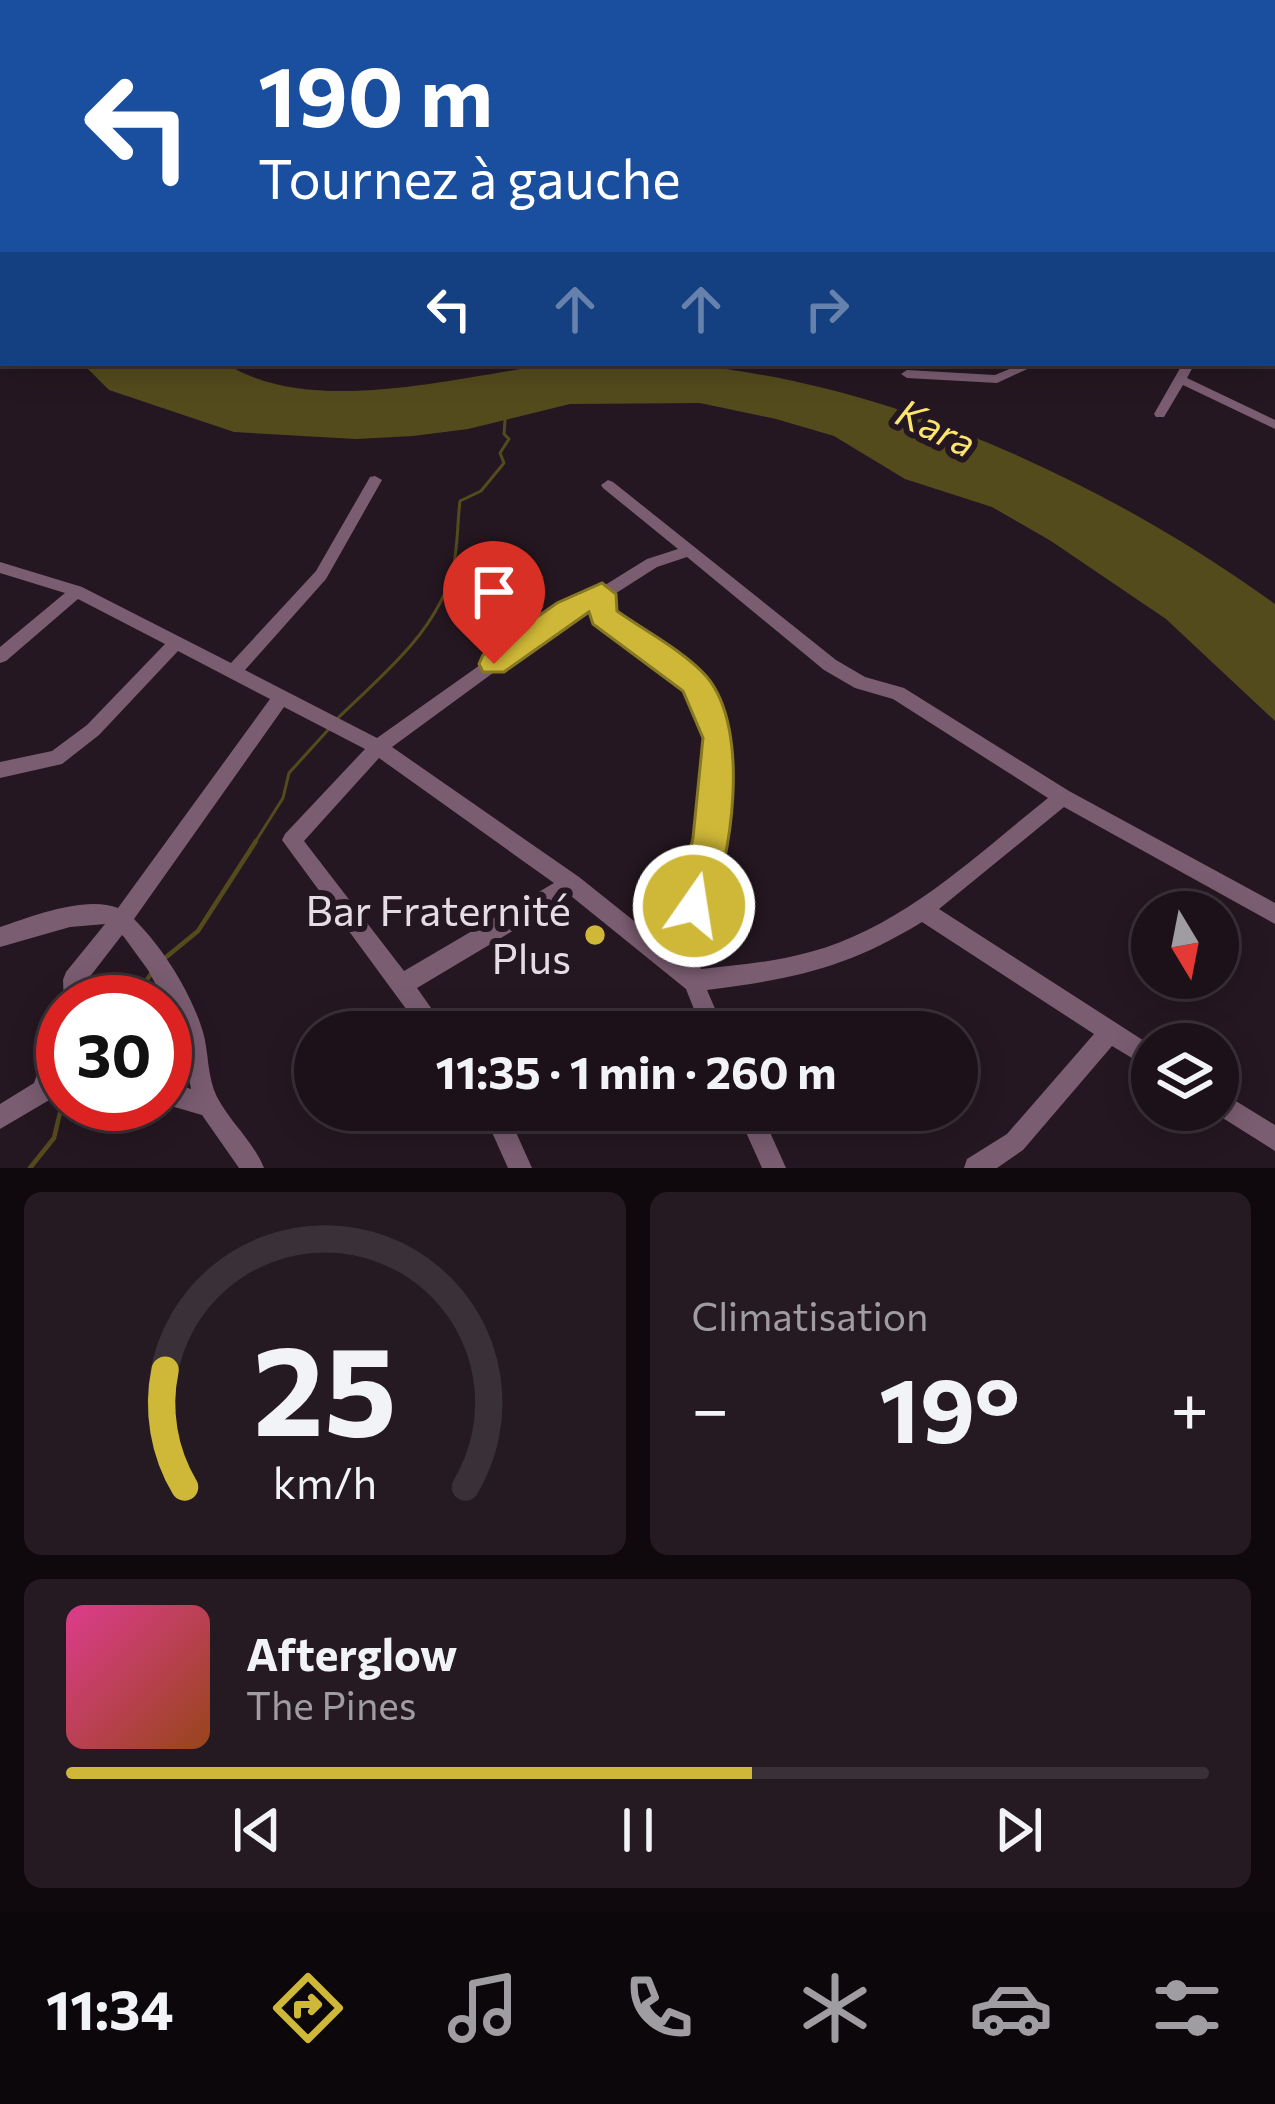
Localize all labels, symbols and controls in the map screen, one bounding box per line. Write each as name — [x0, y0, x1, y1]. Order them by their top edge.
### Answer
text: 190 m — [258, 42, 493, 144]
icon: left — [60, 48, 216, 204]
text: Tournez à gauche — [258, 144, 681, 210]
icon: left — [416, 276, 482, 342]
icon: ahead — [542, 276, 608, 342]
icon: ahead — [668, 276, 734, 342]
icon: right — [794, 276, 860, 342]
water label: Kara — [889, 387, 984, 466]
pin — [443, 541, 545, 664]
icon: arrive — [461, 559, 527, 625]
position arrow — [631, 843, 757, 969]
place label: Bar Fraternité Plus — [306, 883, 571, 983]
north arrow — [1131, 891, 1239, 999]
map controls — [1131, 891, 1239, 1131]
marker: Bar Fraternité Plus — [582, 922, 608, 948]
speed limit sign: 30 — [36, 975, 192, 1131]
button: layers — [1131, 1023, 1239, 1131]
text: 11:35 · 1 min · 260 m — [436, 1043, 836, 1098]
text: Climatisation — [692, 1291, 928, 1339]
text: 25 — [253, 1309, 397, 1462]
text: 19° — [879, 1351, 1020, 1462]
text: − — [692, 1366, 729, 1447]
text: + — [1170, 1366, 1209, 1447]
text: km/h — [273, 1454, 377, 1507]
text: Afterglow — [246, 1625, 457, 1680]
text: The Pines — [246, 1680, 417, 1728]
icon: previous — [224, 1797, 290, 1863]
icon: pause — [605, 1797, 671, 1863]
icon: next — [986, 1797, 1052, 1863]
icon: directions — [266, 1966, 350, 2050]
icon: music — [441, 1966, 525, 2050]
icon: phone — [617, 1966, 701, 2050]
icon: climate — [793, 1966, 877, 2050]
icon: car — [969, 1966, 1053, 2050]
icon: filters — [1145, 1966, 1229, 2050]
text: 11:34 — [46, 1975, 174, 2041]

